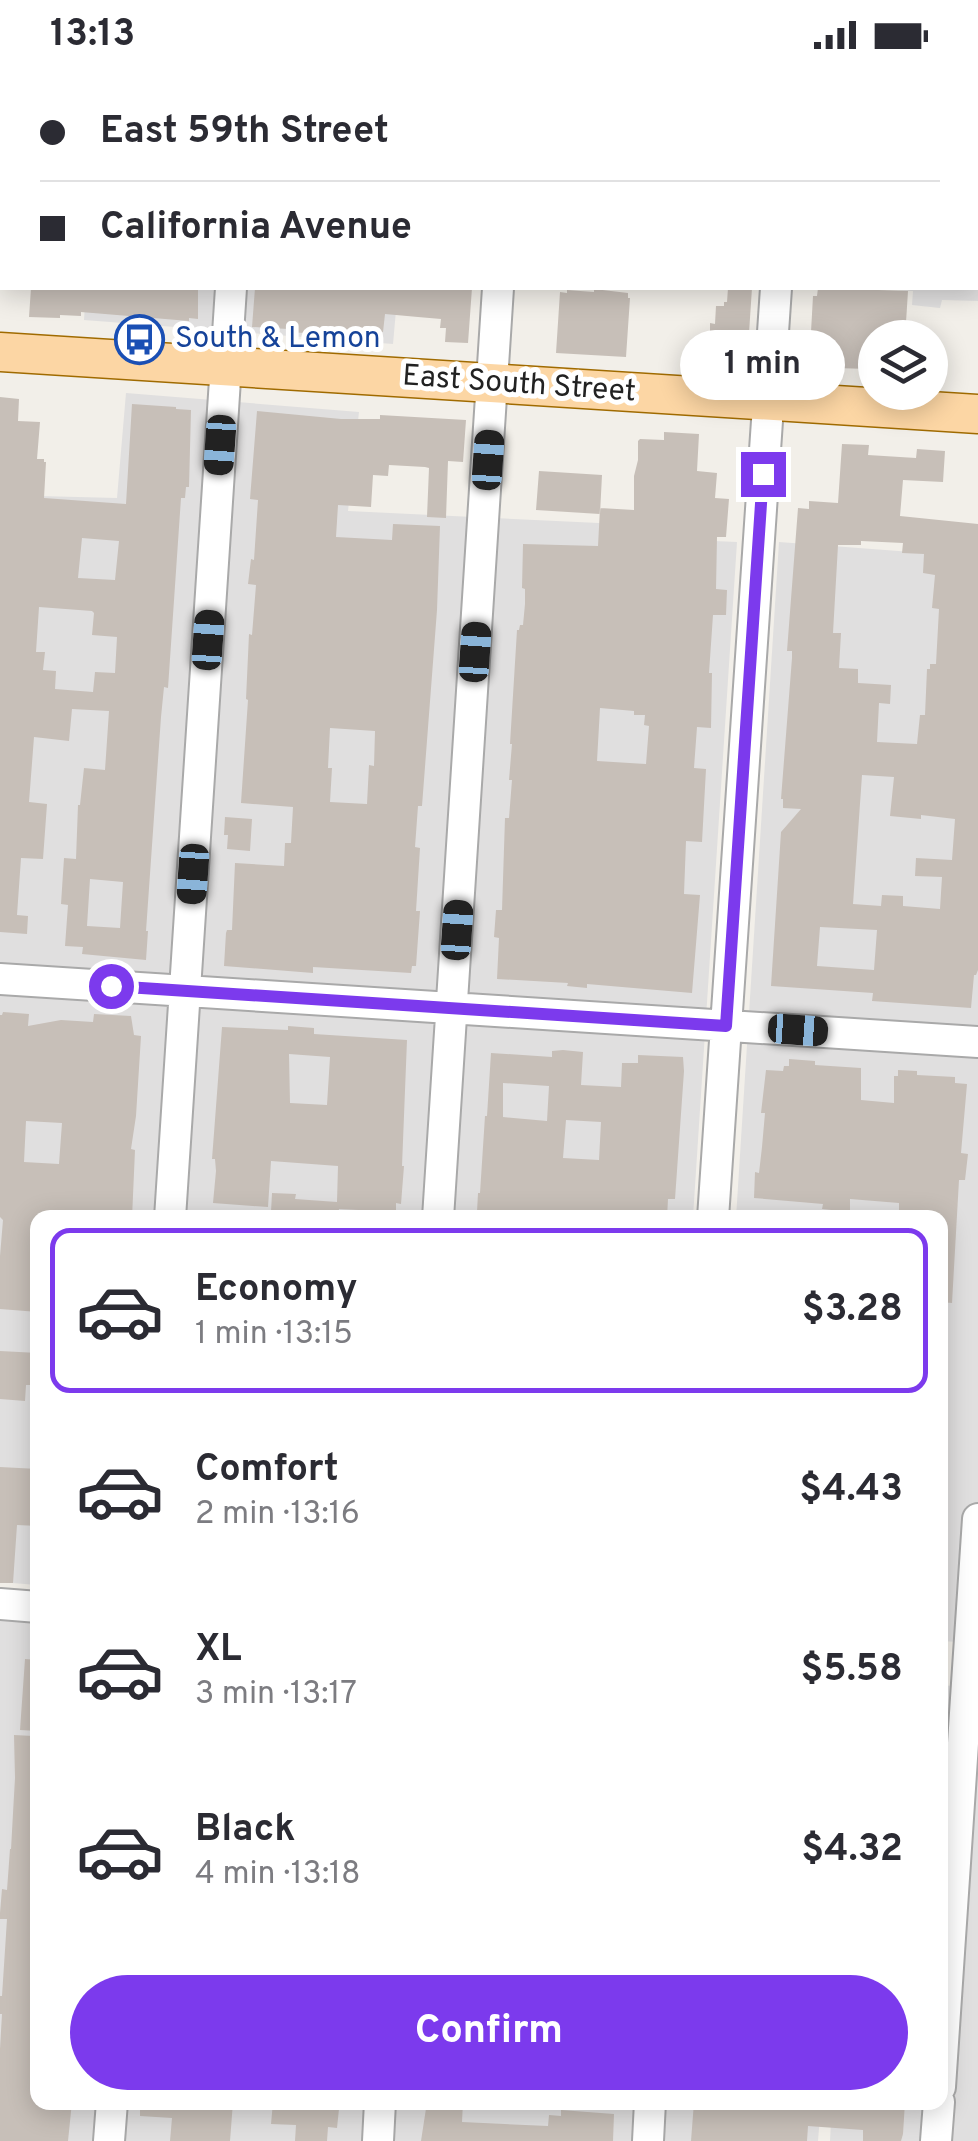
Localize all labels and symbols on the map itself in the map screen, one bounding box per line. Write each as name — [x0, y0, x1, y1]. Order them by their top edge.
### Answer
bus stop icon: South & Lemon — [114, 313, 166, 365]
place label: South & Lemon — [175, 321, 381, 358]
callout: 1 min — [680, 329, 846, 399]
street label: East South Street — [401, 358, 637, 412]
car — [203, 414, 237, 476]
car — [471, 429, 505, 491]
route end — [741, 452, 786, 497]
car — [191, 609, 225, 671]
car — [458, 621, 492, 683]
car — [176, 843, 210, 905]
car — [440, 899, 474, 961]
route start — [89, 964, 134, 1009]
car — [767, 1013, 829, 1047]

